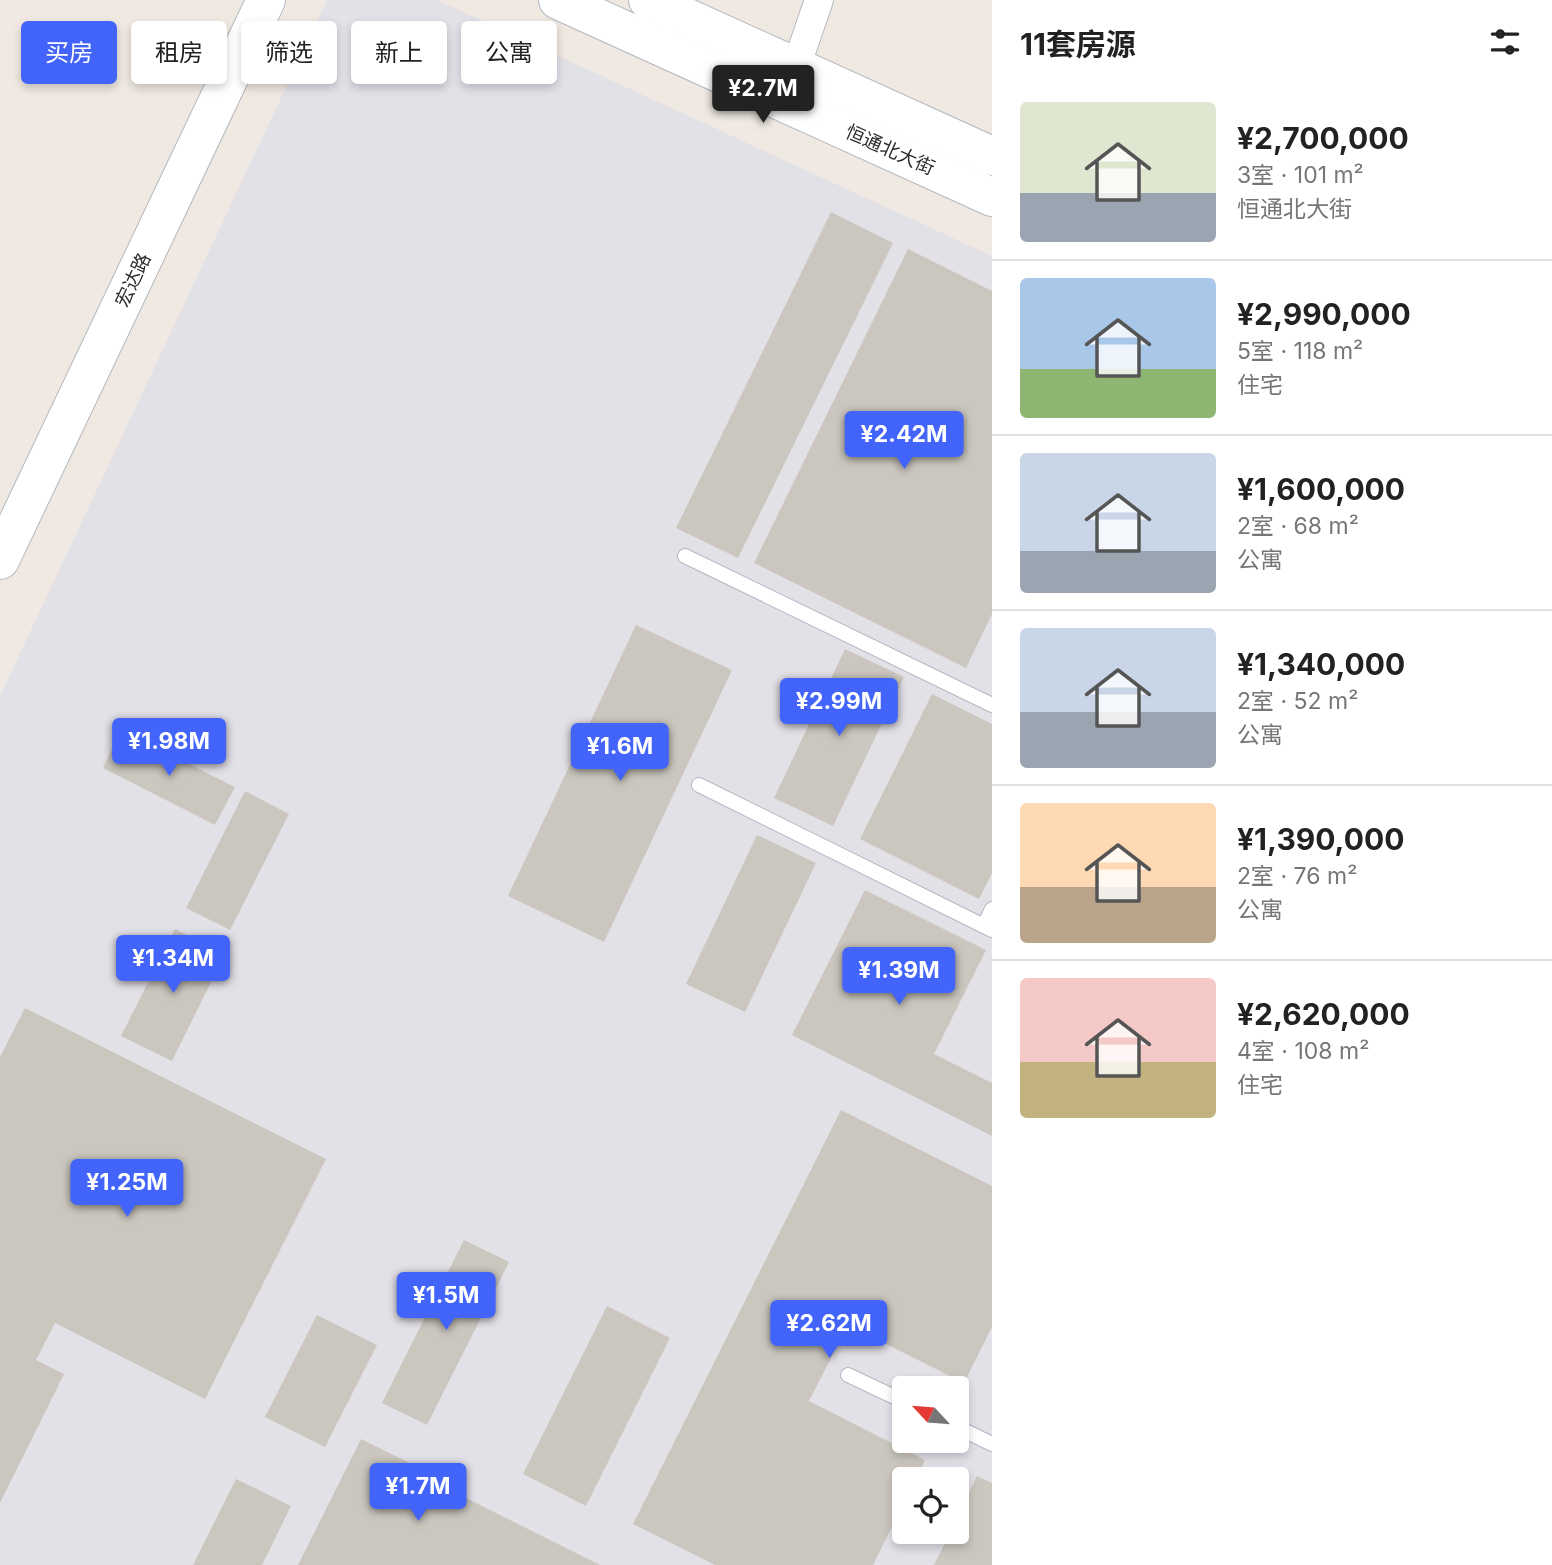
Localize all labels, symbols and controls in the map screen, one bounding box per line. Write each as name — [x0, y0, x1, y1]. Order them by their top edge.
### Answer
chip: 买房 — [21, 21, 117, 84]
chip: 租房 — [131, 21, 227, 84]
chip: 筛选 — [241, 21, 337, 84]
chip: 新上 — [351, 21, 447, 84]
chip: 公寓 — [461, 21, 557, 84]
icon: filters — [1486, 23, 1524, 61]
text: 11套房源 — [1020, 26, 1136, 62]
pin: ¥2.7M — [714, 66, 812, 125]
text: ¥2.7M — [728, 74, 798, 102]
street label: 恒通北大街 — [842, 120, 938, 180]
text: ¥2,700,000 — [1237, 120, 1409, 156]
icon: home — [1076, 130, 1160, 214]
text: 3室 · 101 m² — [1237, 161, 1364, 189]
text: 恒通北大街 — [1237, 195, 1352, 223]
street label: 宏达路 — [111, 249, 155, 311]
text: ¥2,990,000 — [1237, 296, 1411, 332]
icon: home — [1076, 306, 1160, 390]
text: 5室 · 118 m² — [1237, 337, 1363, 365]
text: 住宅 — [1237, 371, 1283, 399]
pin: ¥2.42M — [847, 412, 961, 471]
text: ¥2.42M — [861, 420, 947, 448]
text: ¥1,600,000 — [1237, 471, 1405, 507]
icon: home — [1076, 481, 1160, 565]
text: 2室 · 68 m² — [1237, 512, 1359, 540]
text: 公寓 — [1237, 546, 1283, 574]
text: ¥1,340,000 — [1237, 646, 1405, 682]
icon: home — [1076, 656, 1160, 740]
pin: ¥2.99M — [782, 678, 896, 738]
text: ¥2.99M — [796, 687, 882, 715]
text: 2室 · 52 m² — [1237, 687, 1358, 715]
pin: ¥1.98M — [112, 718, 226, 778]
text: 公寓 — [1237, 721, 1283, 749]
pin: ¥1.6M — [571, 724, 669, 783]
text: ¥1.98M — [128, 727, 210, 755]
text: ¥1.6M — [587, 732, 653, 760]
text: ¥1,390,000 — [1237, 821, 1404, 857]
icon: home — [1076, 831, 1160, 915]
text: 2室 · 76 m² — [1237, 862, 1357, 890]
text: 公寓 — [1237, 896, 1283, 924]
pin: ¥1.34M — [116, 936, 230, 995]
text: ¥1.34M — [132, 944, 214, 972]
pin: ¥1.39M — [842, 948, 956, 1007]
text: ¥1.39M — [858, 956, 940, 984]
text: ¥2,620,000 — [1237, 996, 1410, 1032]
icon: home — [1076, 1006, 1160, 1090]
text: 4室 · 108 m² — [1237, 1037, 1369, 1065]
text: 住宅 — [1237, 1071, 1283, 1099]
pin: ¥1.25M — [70, 1160, 184, 1219]
text: ¥1.25M — [86, 1168, 168, 1196]
pin: ¥1.5M — [397, 1272, 495, 1332]
text: ¥1.5M — [413, 1281, 479, 1309]
pin: ¥2.62M — [772, 1300, 886, 1360]
text: ¥2.62M — [786, 1309, 872, 1337]
north arrow — [892, 1376, 970, 1452]
map controls — [892, 1376, 969, 1544]
pin: ¥1.7M — [369, 1464, 467, 1523]
button: locate — [892, 1467, 969, 1544]
text: ¥1.7M — [386, 1472, 450, 1500]

